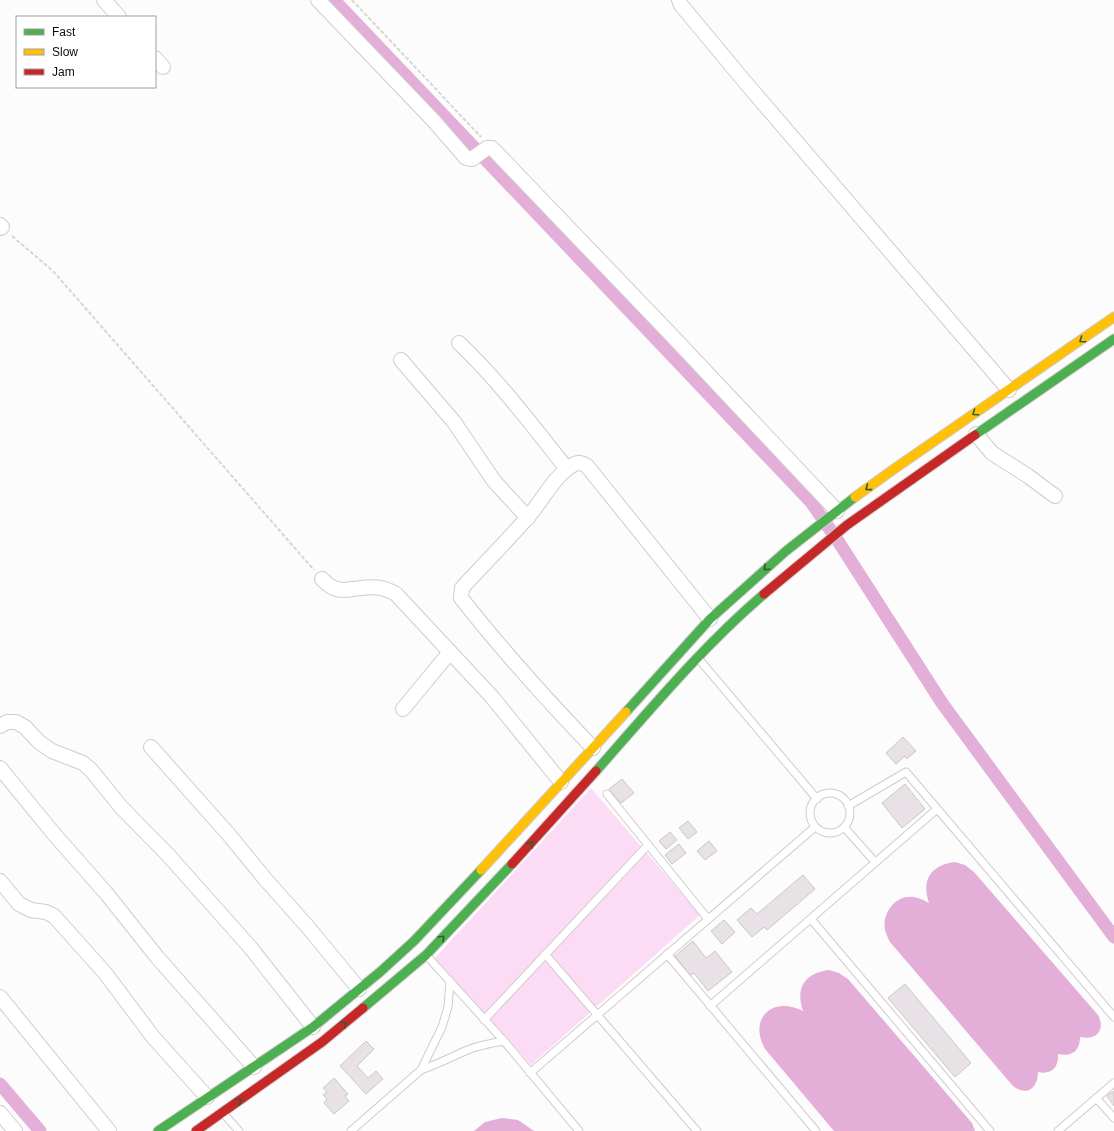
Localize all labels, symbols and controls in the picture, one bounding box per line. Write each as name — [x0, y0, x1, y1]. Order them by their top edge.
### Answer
legend — [16, 16, 156, 88]
text: Fast — [52, 25, 76, 39]
text: Slow — [52, 45, 78, 59]
text: Jam — [52, 65, 75, 79]
one-way arrow — [1079, 335, 1086, 342]
one-way arrow — [972, 408, 979, 416]
one-way arrow — [866, 483, 873, 490]
one-way arrow — [764, 564, 771, 571]
one-way arrow — [526, 841, 534, 849]
one-way arrow — [437, 935, 444, 943]
one-way arrow — [339, 1022, 346, 1029]
one-way arrow — [235, 1099, 242, 1106]

